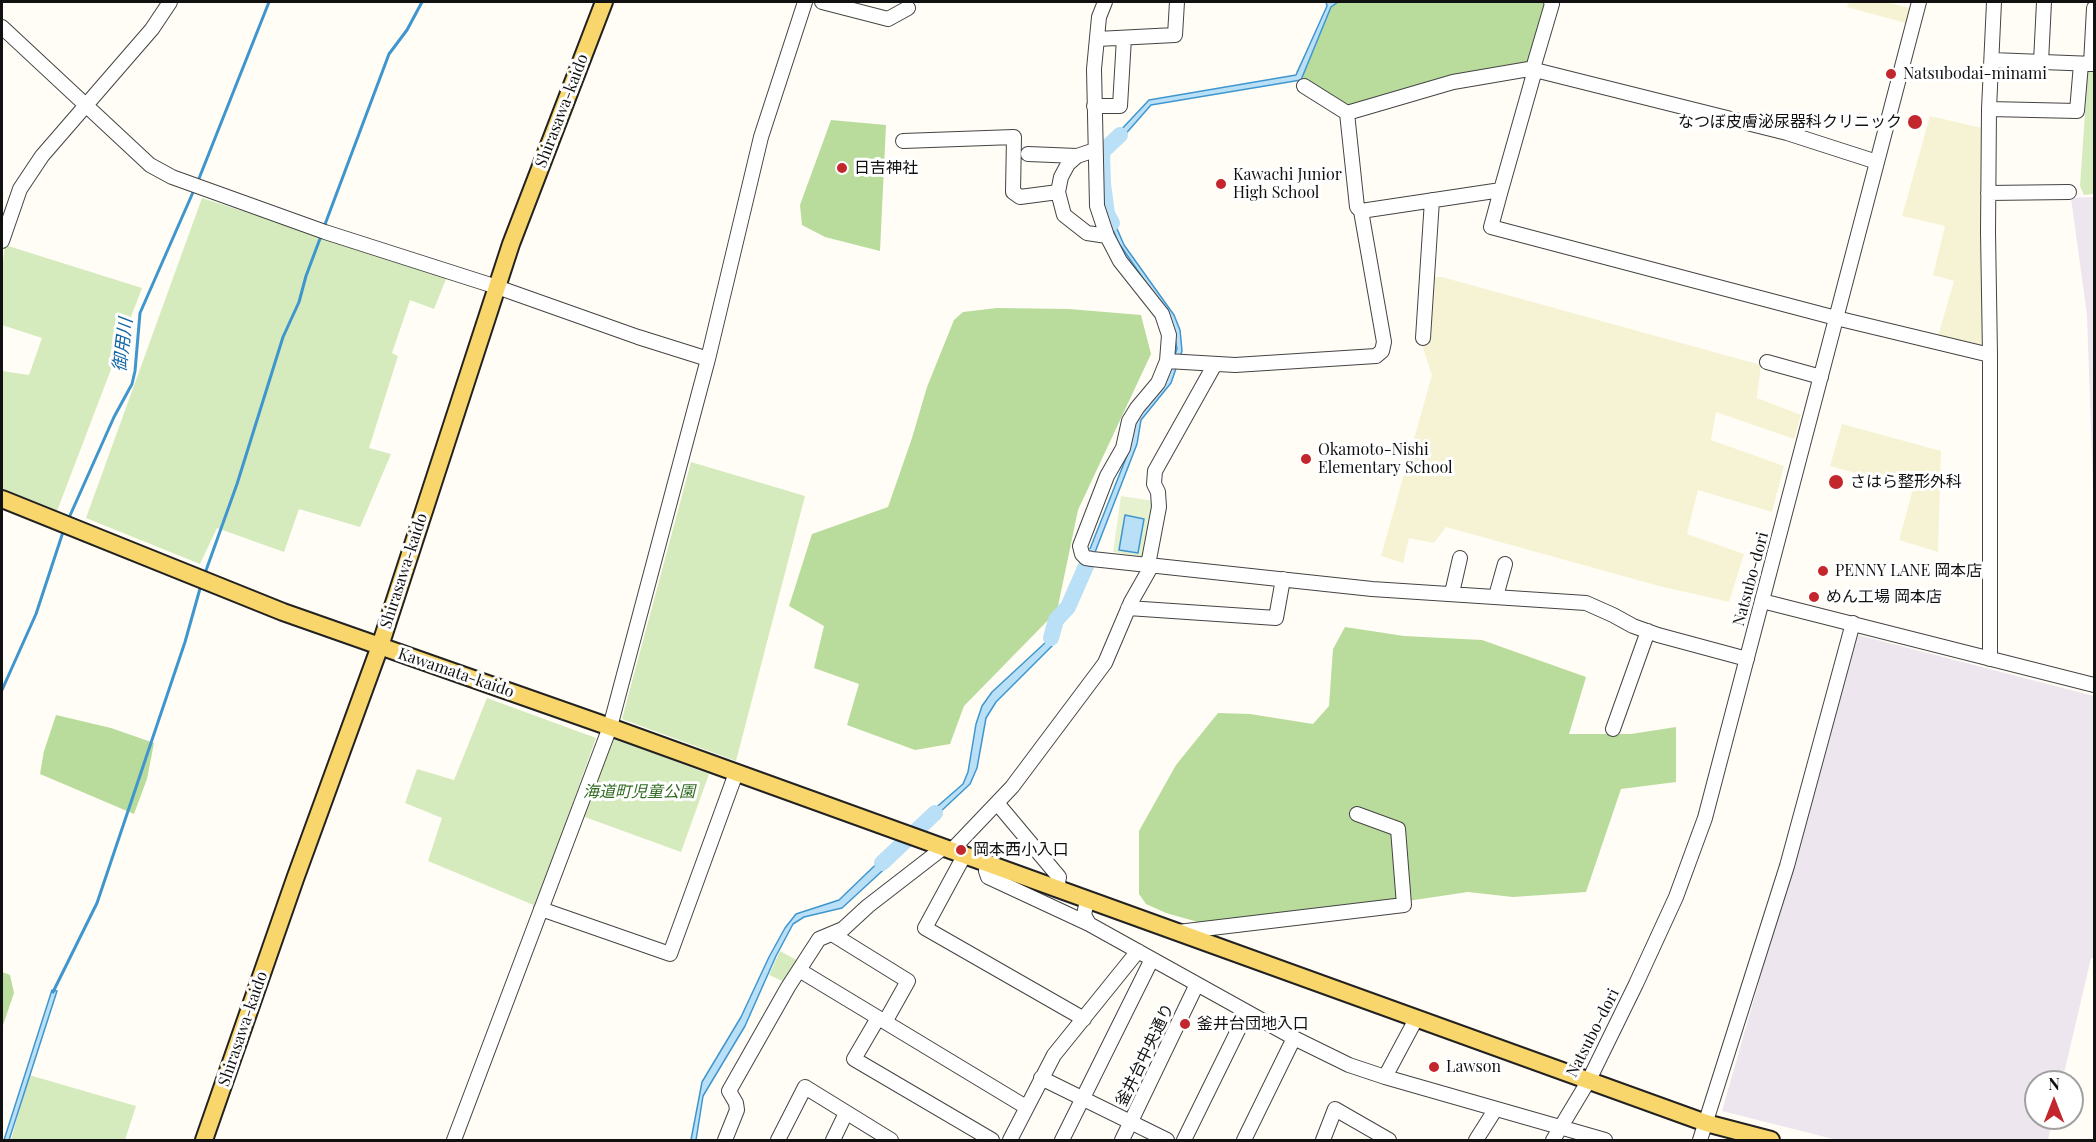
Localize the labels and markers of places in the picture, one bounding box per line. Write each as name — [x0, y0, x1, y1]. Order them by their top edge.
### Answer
place label: Natsubodai-minami — [1903, 64, 2047, 84]
marker: Natsubodai-minami — [1884, 67, 1898, 81]
place label: なつぼ皮膚泌尿器科クリニック — [1678, 112, 1902, 132]
marker: なつぼ皮膚泌尿器科クリニック — [1906, 113, 1924, 131]
place label: 日吉神社 — [854, 158, 918, 178]
marker: 日吉神社 — [835, 161, 849, 175]
place label: Kawachi Junior High School — [1233, 165, 1342, 203]
marker: Kawachi Junior High School — [1214, 177, 1228, 191]
place label: Okamoto-Nishi Elementary School — [1318, 440, 1453, 478]
marker: Okamoto-Nishi Elementary School — [1299, 452, 1313, 466]
place label: さはら整形外科 — [1850, 472, 1962, 492]
marker: さはら整形外科 — [1827, 473, 1845, 491]
place label: PENNY LANE 岡本店 — [1835, 561, 1982, 581]
marker: PENNY LANE 岡本店 — [1816, 564, 1830, 578]
place label: めん工場 岡本店 — [1826, 587, 1942, 607]
marker: めん工場 岡本店 — [1807, 590, 1821, 604]
place label: 岡本西小入口 — [973, 840, 1069, 860]
marker: 岡本西小入口 — [954, 843, 968, 857]
place label: 釜井台団地入口 — [1197, 1014, 1309, 1034]
marker: 釜井台団地入口 — [1178, 1017, 1192, 1031]
place label: Lawson — [1446, 1057, 1501, 1077]
marker: Lawson — [1427, 1060, 1441, 1074]

